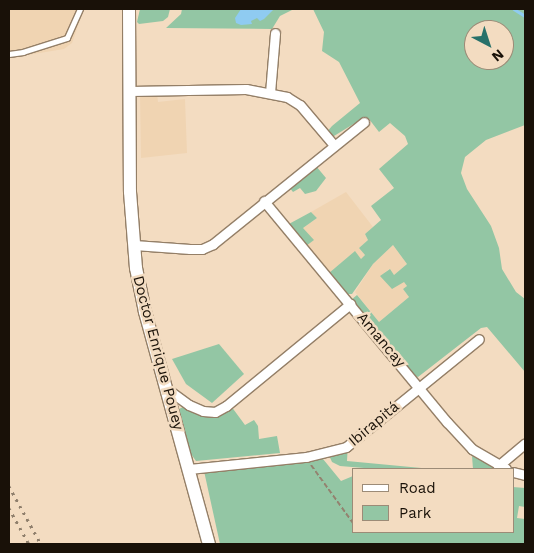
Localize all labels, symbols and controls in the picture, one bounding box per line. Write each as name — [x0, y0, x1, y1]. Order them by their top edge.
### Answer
north arrow — [464, 20, 514, 70]
text: N — [489, 46, 507, 65]
street label: Doctor Enrique Pouey — [129, 274, 187, 432]
street label: Amancay — [353, 309, 409, 371]
street label: Ibirapitá — [345, 398, 403, 450]
legend — [352, 468, 514, 533]
text: Road — [399, 479, 436, 497]
text: Park — [399, 504, 431, 522]

